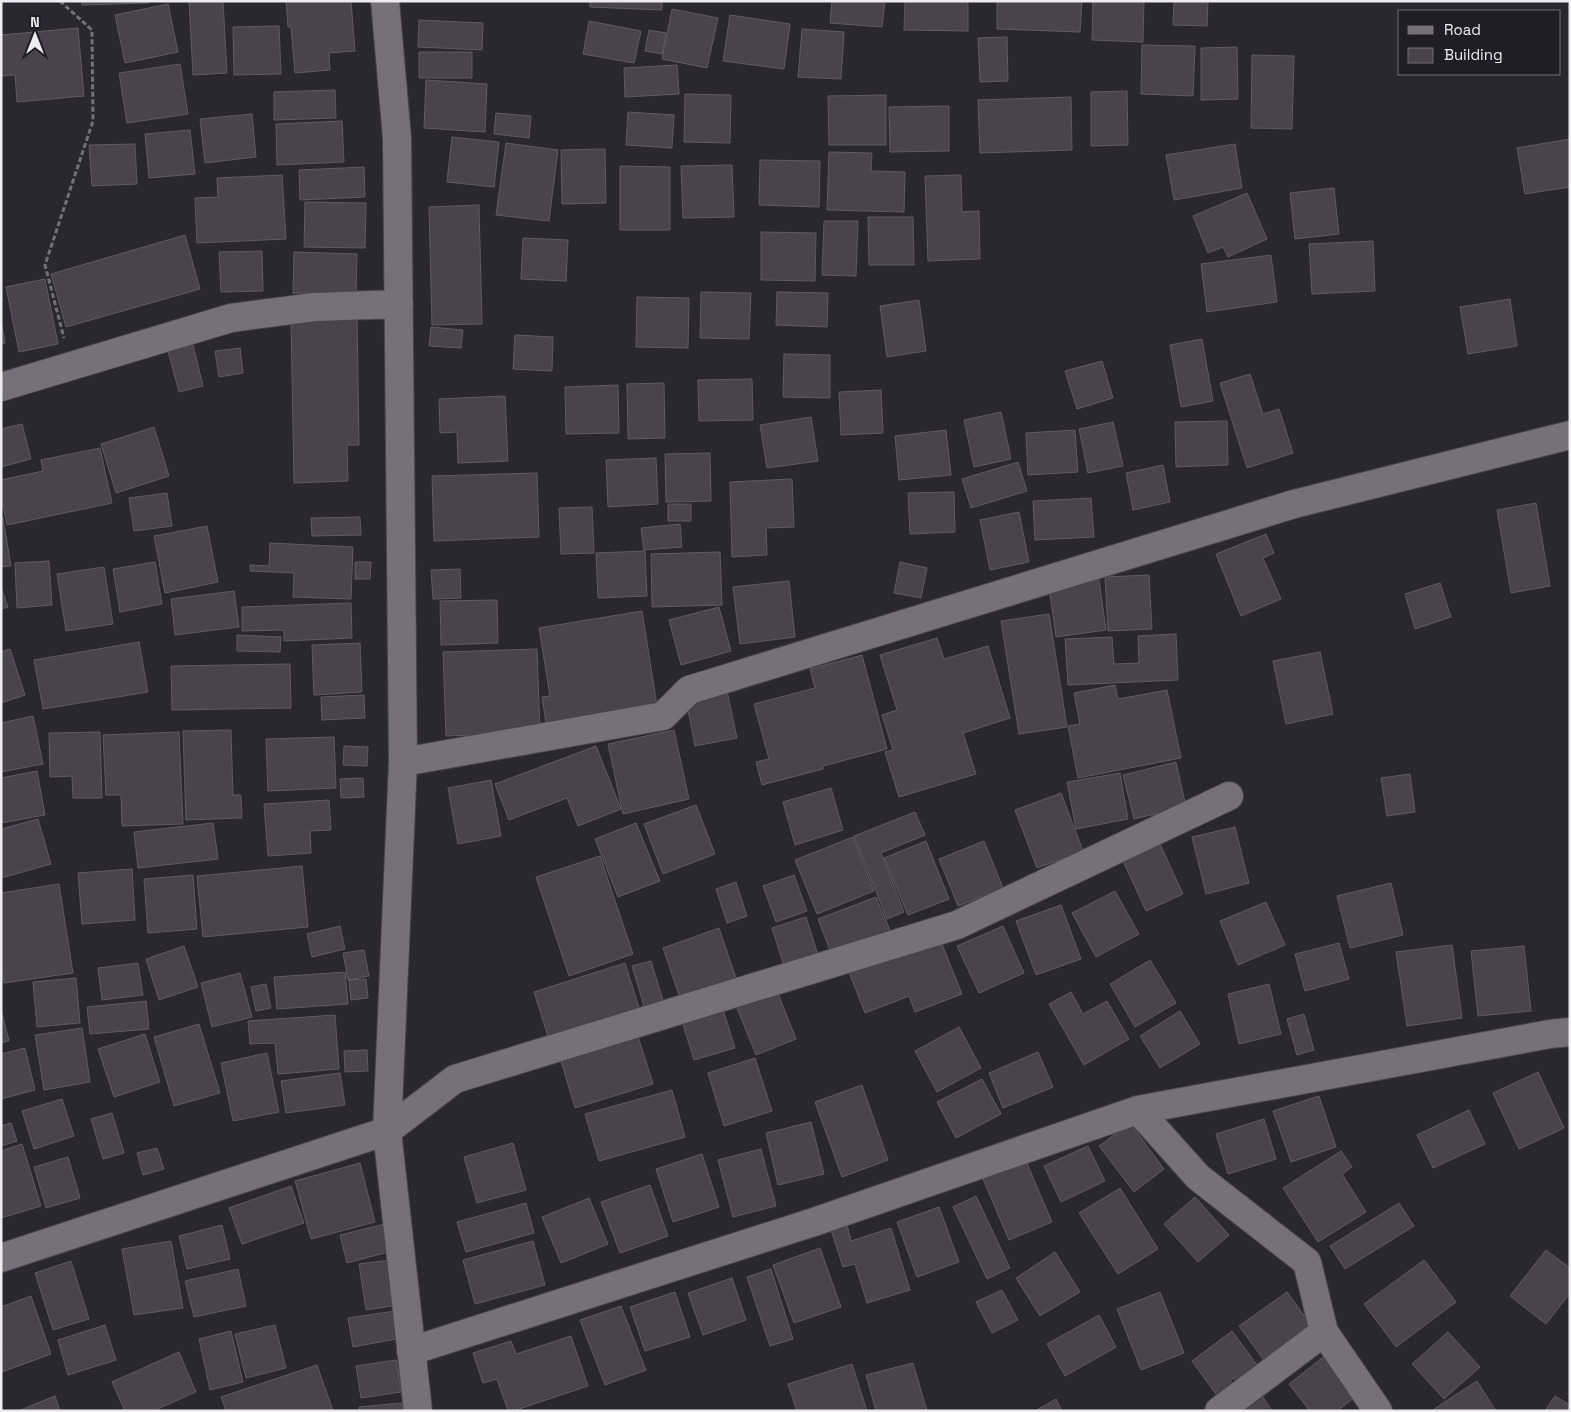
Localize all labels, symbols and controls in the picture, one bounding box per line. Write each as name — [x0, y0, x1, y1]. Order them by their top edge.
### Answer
north arrow — [10, 10, 60, 60]
legend — [1398, 10, 1561, 75]
text: N — [30, 13, 40, 31]
text: Road — [1444, 20, 1481, 39]
text: Building — [1444, 45, 1503, 64]

